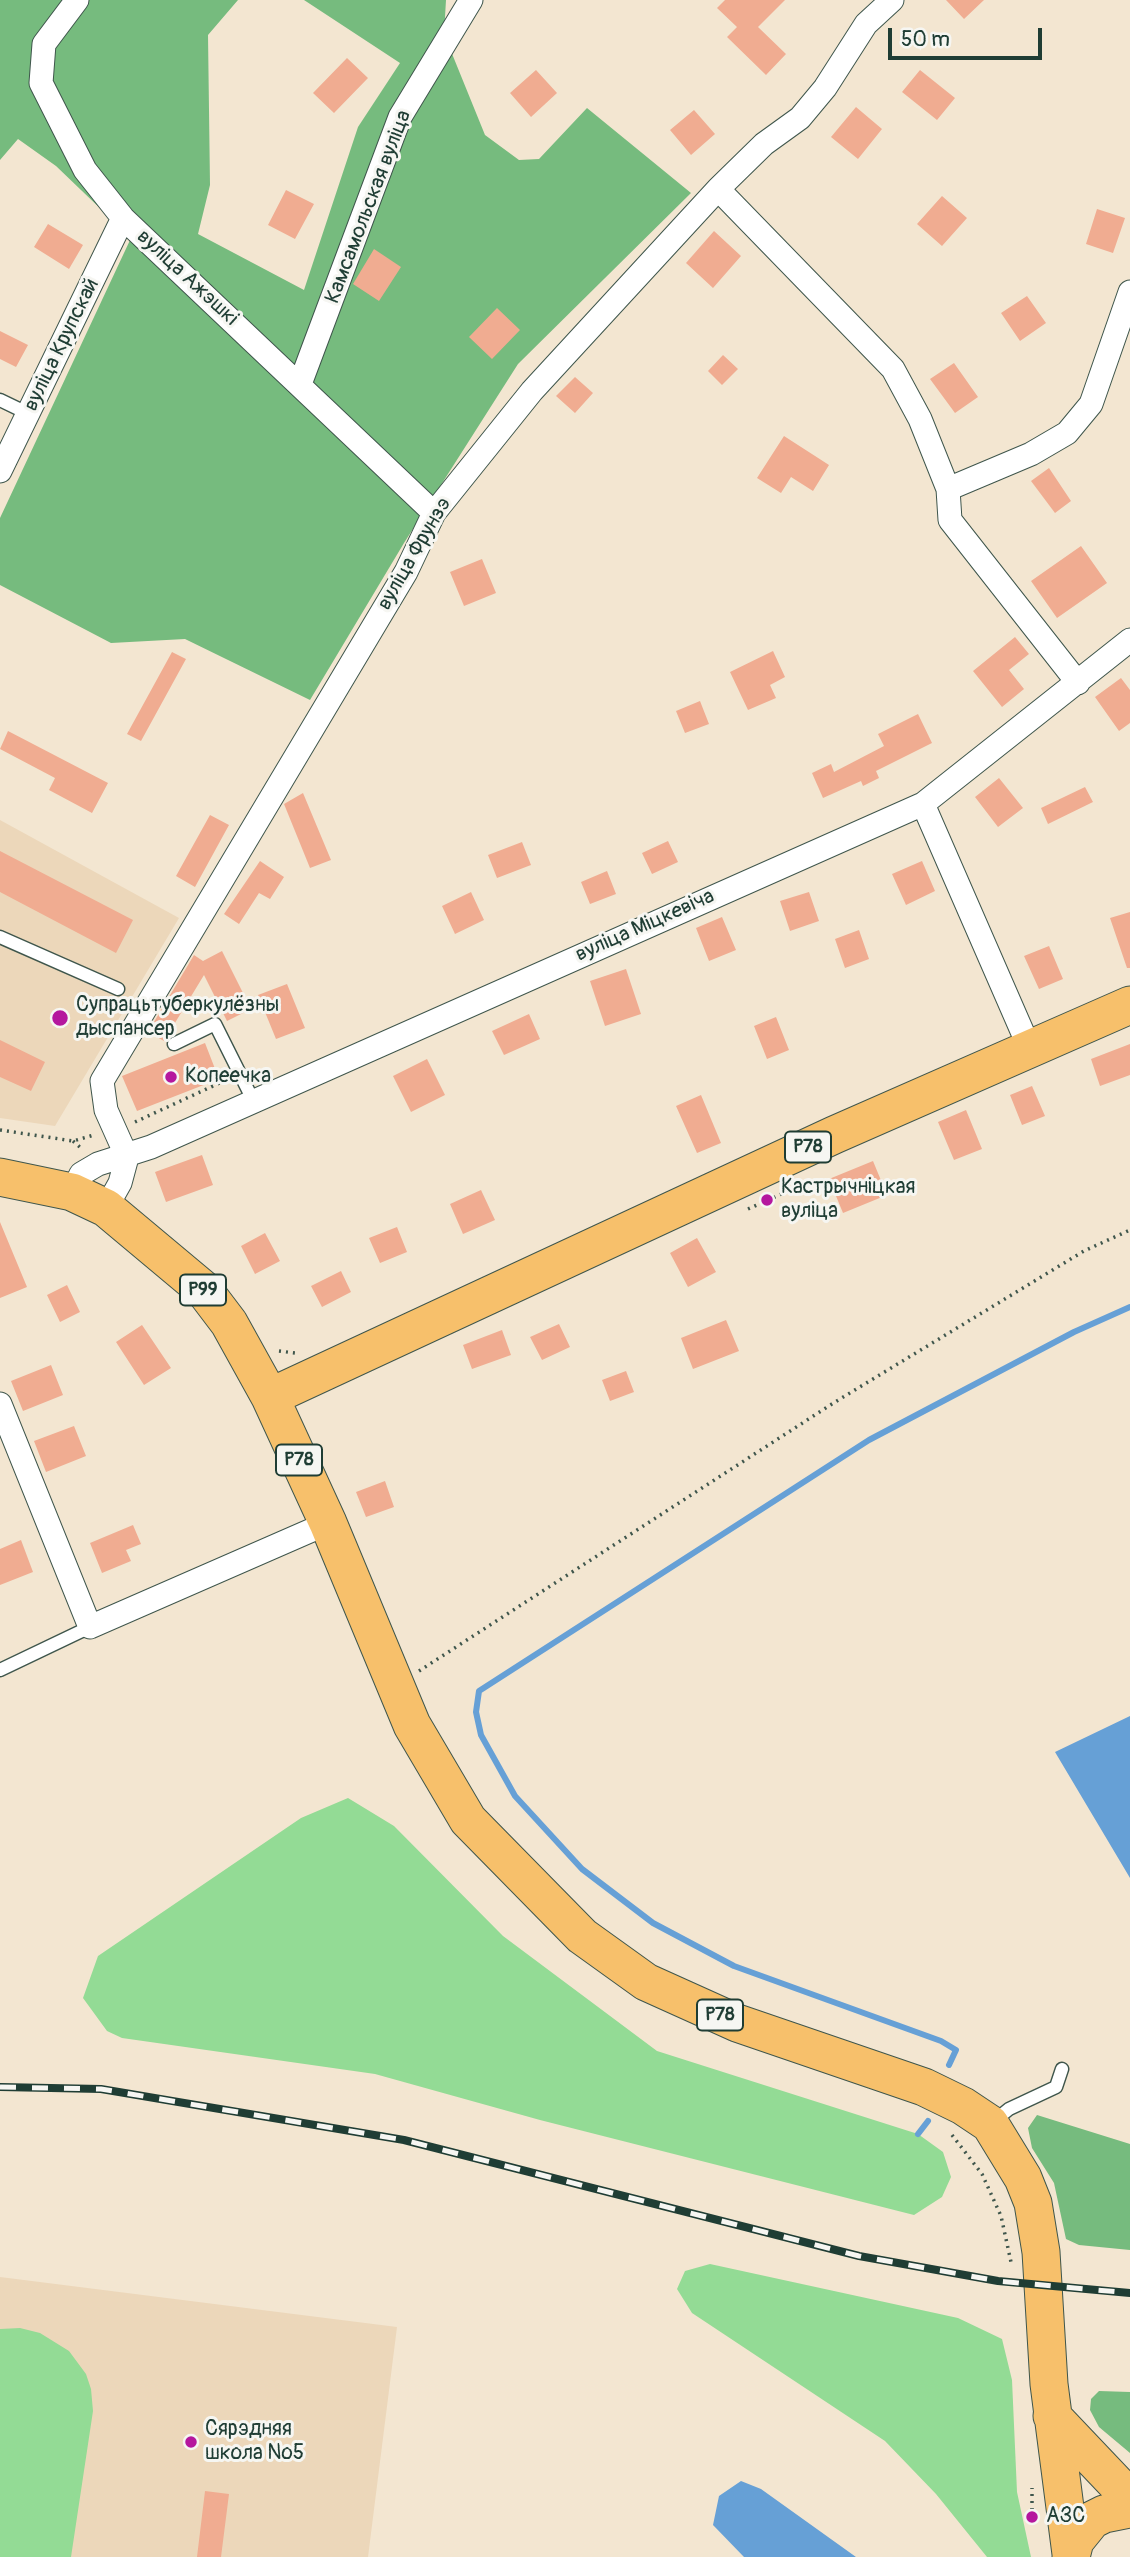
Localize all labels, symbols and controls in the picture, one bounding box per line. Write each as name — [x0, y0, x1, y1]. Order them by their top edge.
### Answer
scale bar — [892, 14, 1046, 58]
text: 50 m — [901, 26, 950, 53]
street label: Камсамольская вуліца — [321, 107, 417, 307]
street label: вуліца Ажэшкі — [131, 225, 243, 331]
street label: вуліца Крупскай — [19, 275, 105, 415]
street label: вуліца Фрунзэ — [372, 493, 458, 615]
street label: вуліца Міцкевіча — [572, 884, 718, 968]
place label: Супрацьтуберкулёзны дыспансер — [76, 993, 279, 1043]
marker: Супрацьтуберкулёзны дыспансер — [50, 1008, 70, 1028]
place label: Копеечка — [185, 1064, 271, 1090]
marker: Копеечка — [163, 1069, 179, 1085]
road number: Р78 — [785, 1132, 831, 1162]
place label: Кастрычніцкая вуліца — [781, 1175, 915, 1225]
marker: Кастрычніцкая вуліца — [759, 1192, 775, 1208]
road number: Р99 — [180, 1274, 226, 1306]
road number: Р78 — [276, 1444, 322, 1476]
road number: Р78 — [697, 1999, 743, 2030]
place label: Сярэдняя школа №5 — [205, 2417, 304, 2467]
marker: Сярэдняя школа №5 — [183, 2434, 199, 2450]
place label: АЗС — [1046, 2504, 1085, 2530]
marker: АЗС — [1024, 2509, 1040, 2525]

